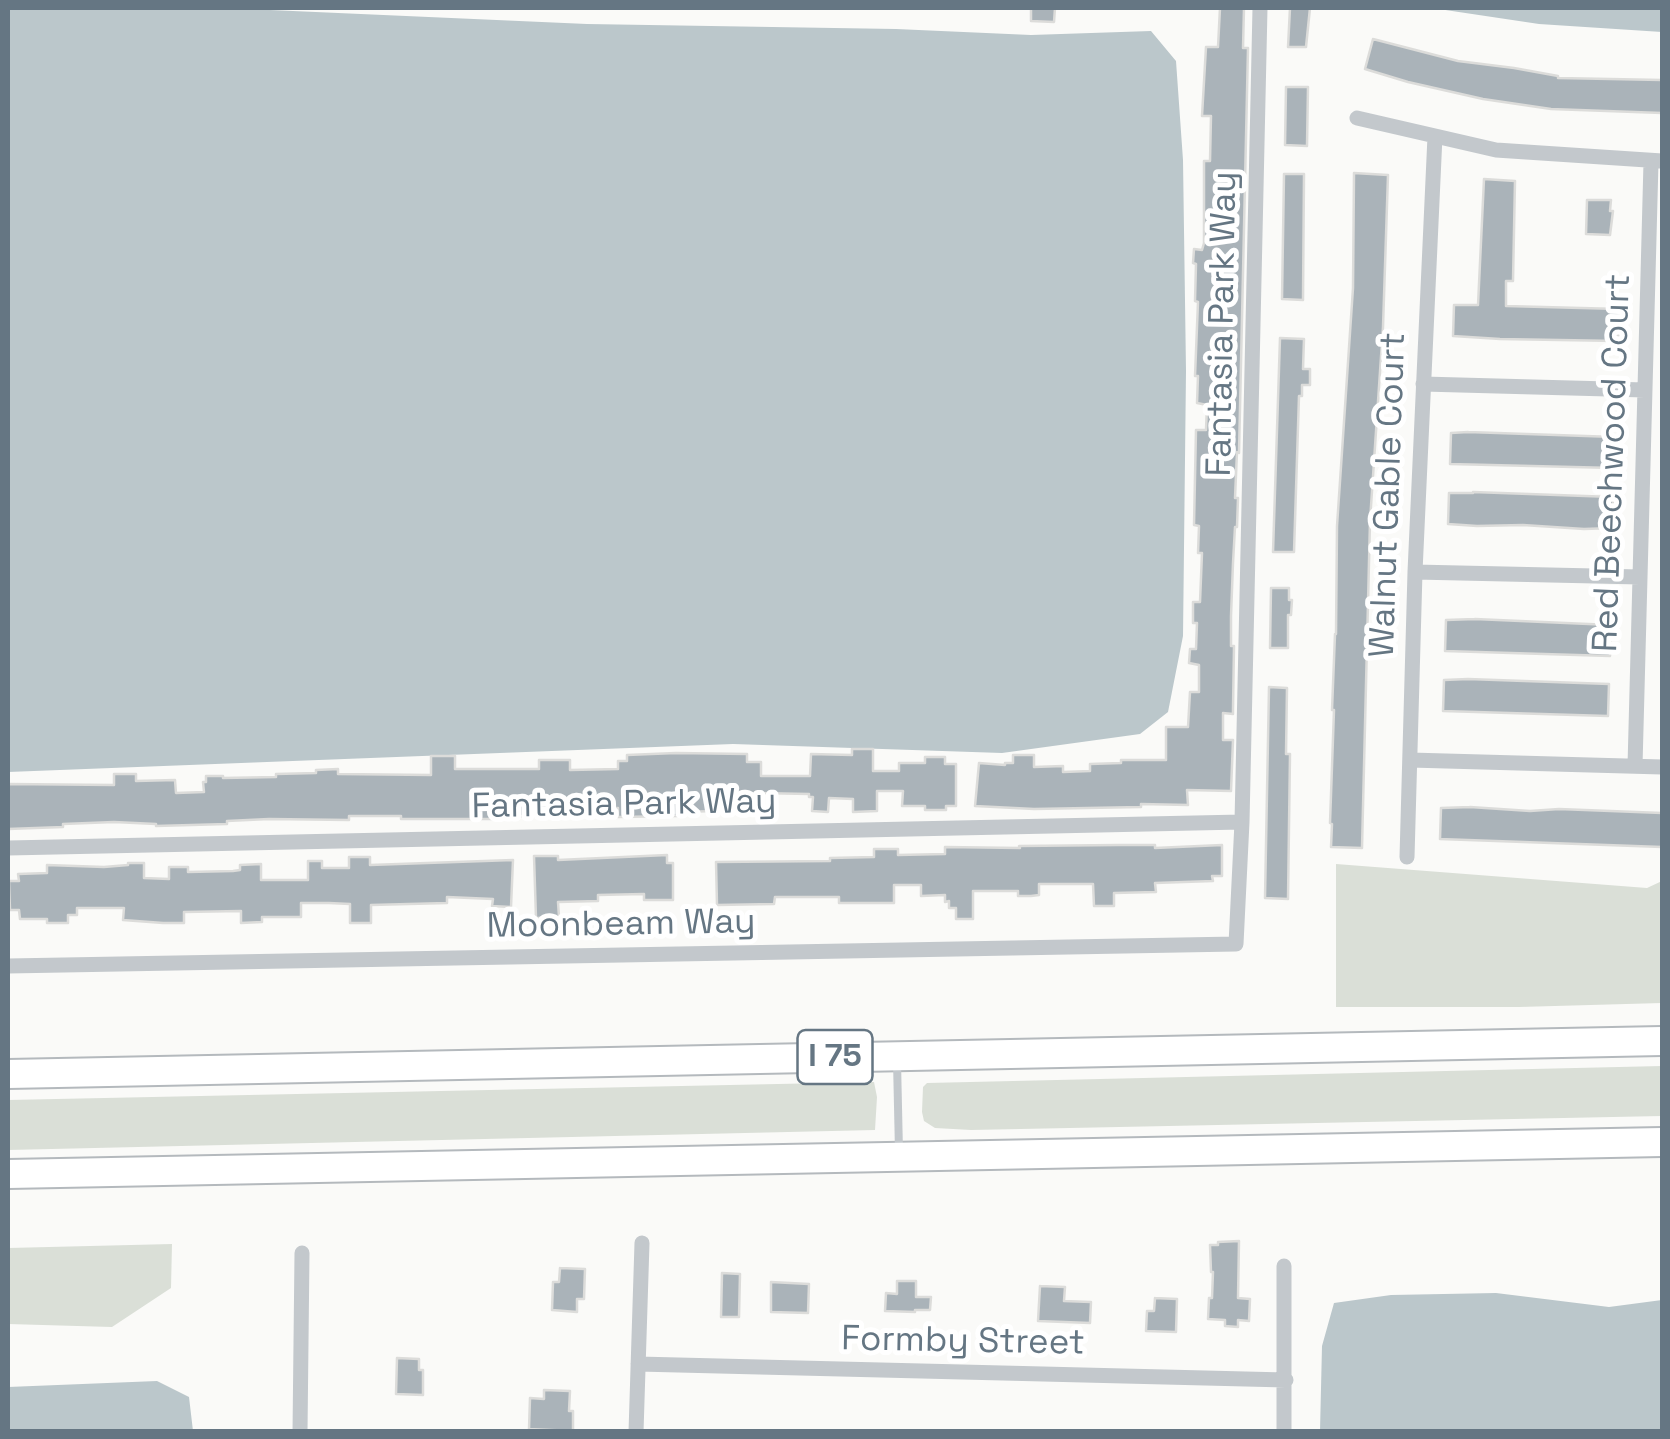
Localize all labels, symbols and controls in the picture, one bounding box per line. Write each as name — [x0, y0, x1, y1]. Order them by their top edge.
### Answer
street label: Fantasia Park Way — [1199, 171, 1247, 477]
street label: Red Beechwood Court — [1585, 273, 1641, 653]
street label: Walnut Gable Court — [1362, 332, 1416, 658]
street label: Fantasia Park Way — [471, 781, 777, 829]
street label: Moonbeam Way — [486, 902, 756, 948]
road number: I 75 — [798, 1030, 872, 1084]
street label: Formby Street — [841, 1319, 1085, 1365]

